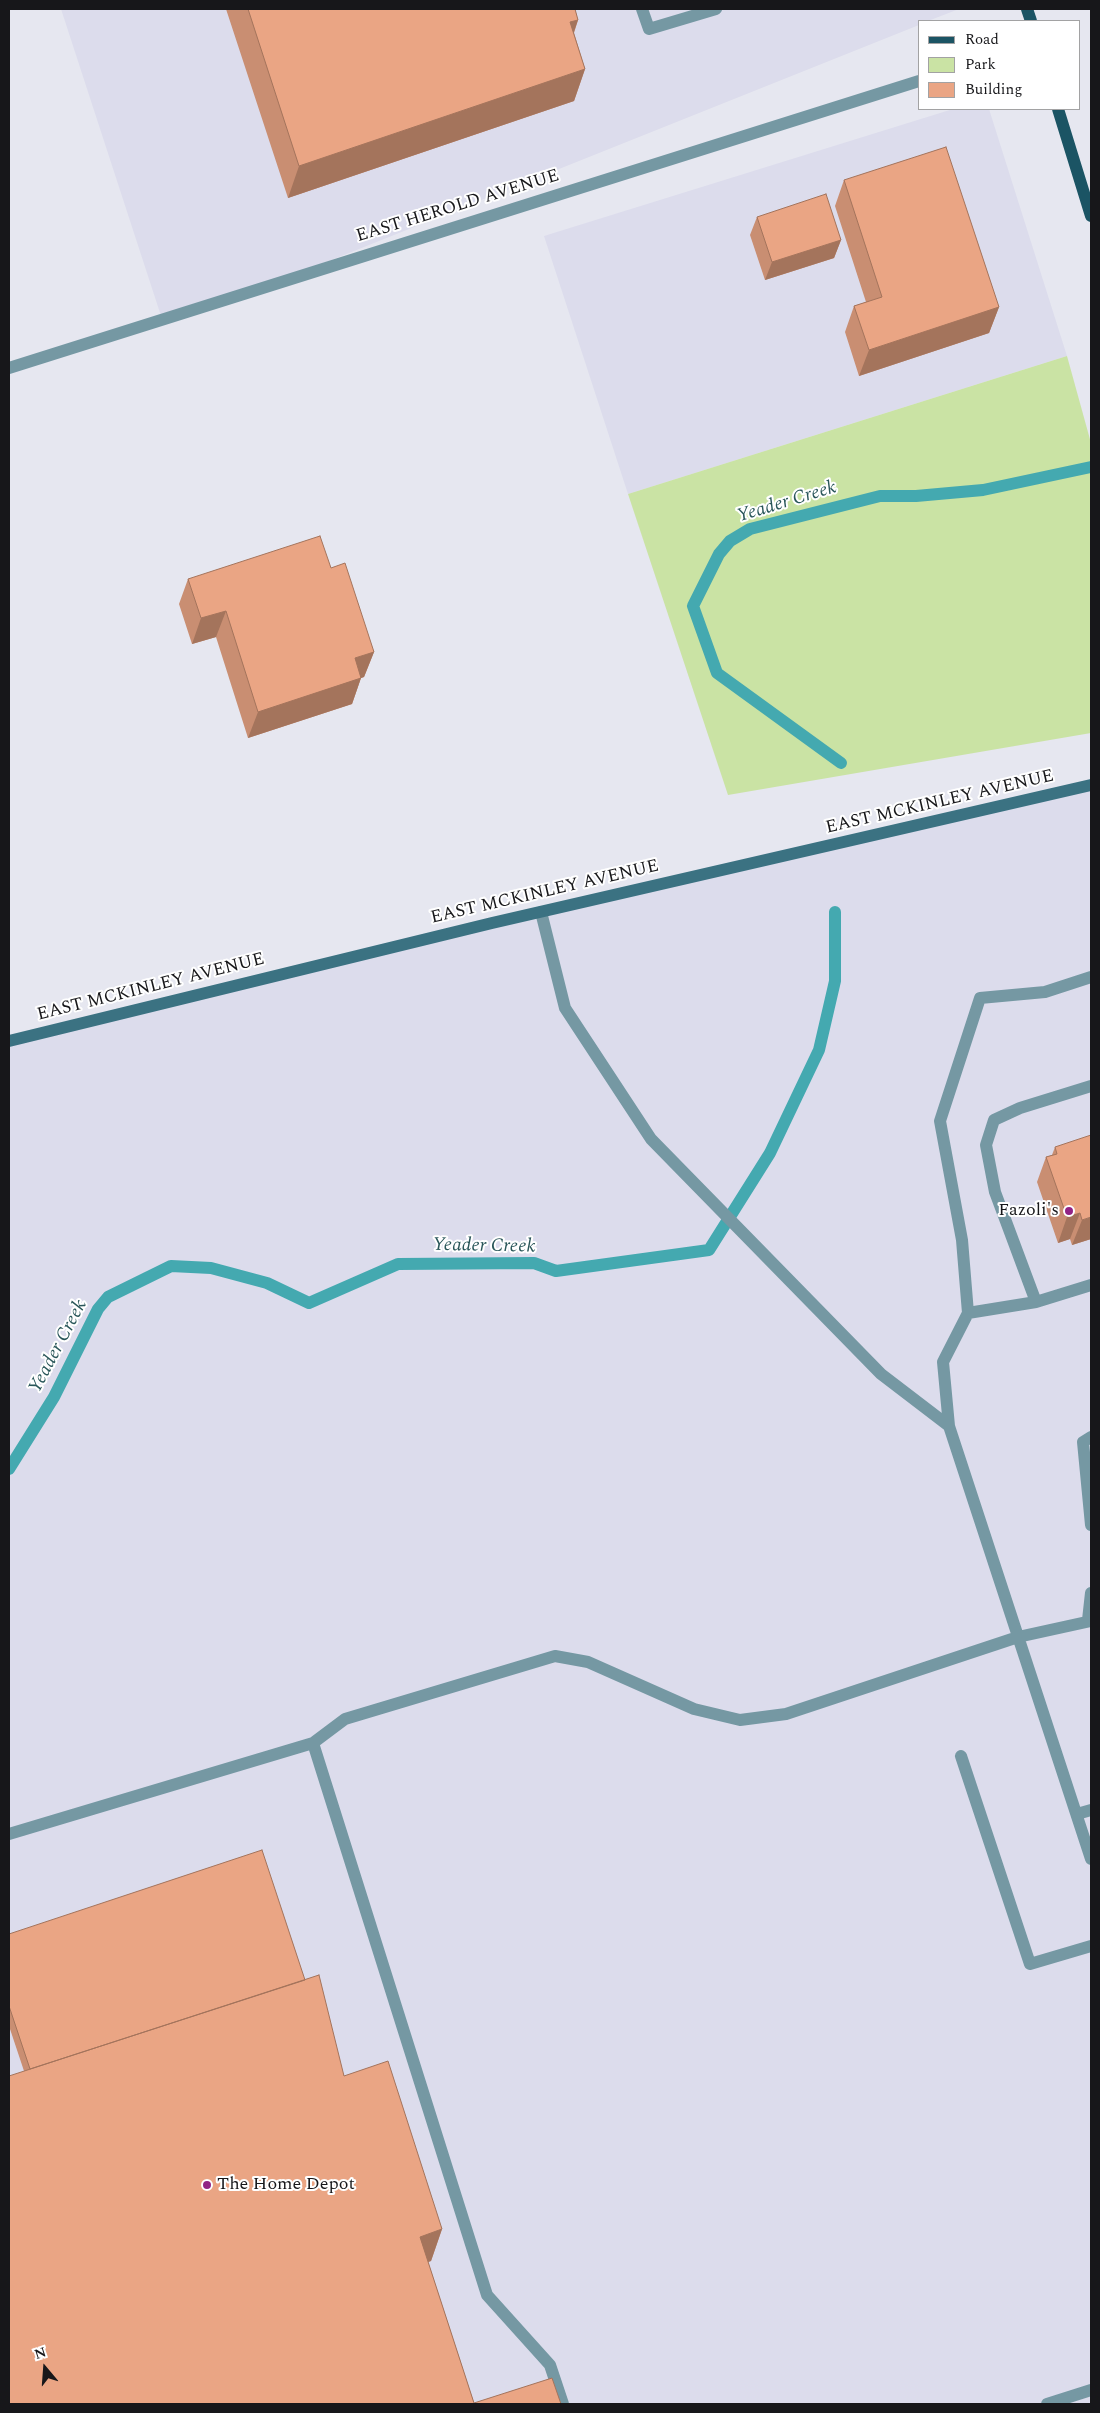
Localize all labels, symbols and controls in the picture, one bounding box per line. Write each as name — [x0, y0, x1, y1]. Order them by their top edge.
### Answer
legend — [918, 20, 1080, 110]
text: Road — [965, 28, 999, 51]
text: Park — [965, 53, 996, 76]
text: Building — [965, 78, 1022, 101]
street label: EAST HEROLD AVENUE — [354, 166, 562, 248]
water label: Yeader Creek — [735, 477, 839, 529]
street label: EAST MCKINLEY AVENUE — [824, 766, 1056, 840]
street label: EAST MCKINLEY AVENUE — [429, 856, 661, 930]
street label: EAST MCKINLEY AVENUE — [35, 949, 267, 1027]
place label: Fazoli's — [998, 1200, 1059, 1222]
marker: Fazoli's — [1063, 1205, 1075, 1217]
water label: Yeader Creek — [432, 1235, 536, 1259]
water label: Yeader Creek — [25, 1296, 93, 1398]
place label: The Home Depot — [217, 2174, 355, 2196]
marker: The Home Depot — [201, 2179, 213, 2191]
text: N — [32, 2342, 49, 2365]
north arrow — [20, 2343, 70, 2393]

